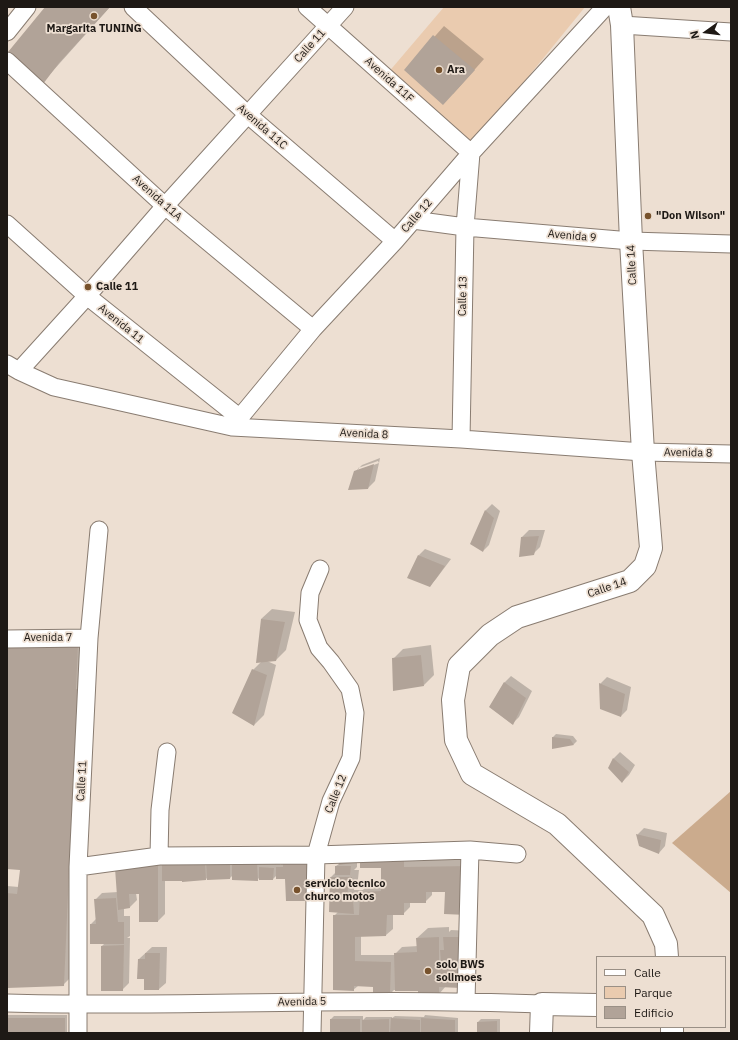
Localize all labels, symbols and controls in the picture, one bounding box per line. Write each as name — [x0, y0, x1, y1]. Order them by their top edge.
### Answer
marker: Margarita TUNING — [89, 11, 99, 21]
north arrow — [686, 12, 726, 52]
place label: Margarita TUNING — [46, 22, 142, 36]
street label: Calle 11 — [292, 27, 328, 65]
text: N — [687, 29, 702, 40]
street label: Avenida 11F — [362, 55, 416, 105]
place label: Ara — [447, 63, 465, 77]
marker: Ara — [434, 65, 444, 75]
street label: Avenida 11C — [234, 102, 290, 152]
street label: Avenida 11A — [129, 172, 185, 224]
street label: Calle 12 — [399, 196, 435, 236]
place label: "Don Wilson" — [656, 209, 725, 223]
marker: "Don Wilson" — [643, 211, 653, 221]
street label: Avenida 9 — [547, 227, 597, 245]
street label: Calle 14 — [624, 244, 640, 286]
street label: Calle 13 — [456, 276, 470, 316]
place label: Calle 11 — [96, 280, 138, 294]
marker: Calle 11 — [83, 282, 93, 292]
street label: Avenida 11 — [95, 301, 147, 347]
street label: Avenida 8 — [339, 426, 389, 442]
street label: Avenida 8 — [664, 446, 712, 460]
street label: Calle 14 — [586, 575, 628, 601]
street label: Avenida 7 — [24, 631, 72, 645]
street label: Calle 11 — [74, 760, 90, 802]
street label: Calle 12 — [322, 773, 350, 815]
place label: servicio tecnico churco motos — [305, 877, 386, 903]
marker: servicio tecnico churco motos — [292, 885, 302, 895]
legend — [596, 956, 726, 1028]
place label: solo BWS solimoes — [436, 958, 485, 984]
text: Calle — [634, 965, 661, 980]
marker: solo BWS solimoes — [423, 966, 433, 976]
text: Parque — [634, 985, 672, 1000]
street label: Avenida 5 — [278, 995, 326, 1009]
text: Edificio — [634, 1005, 673, 1020]

